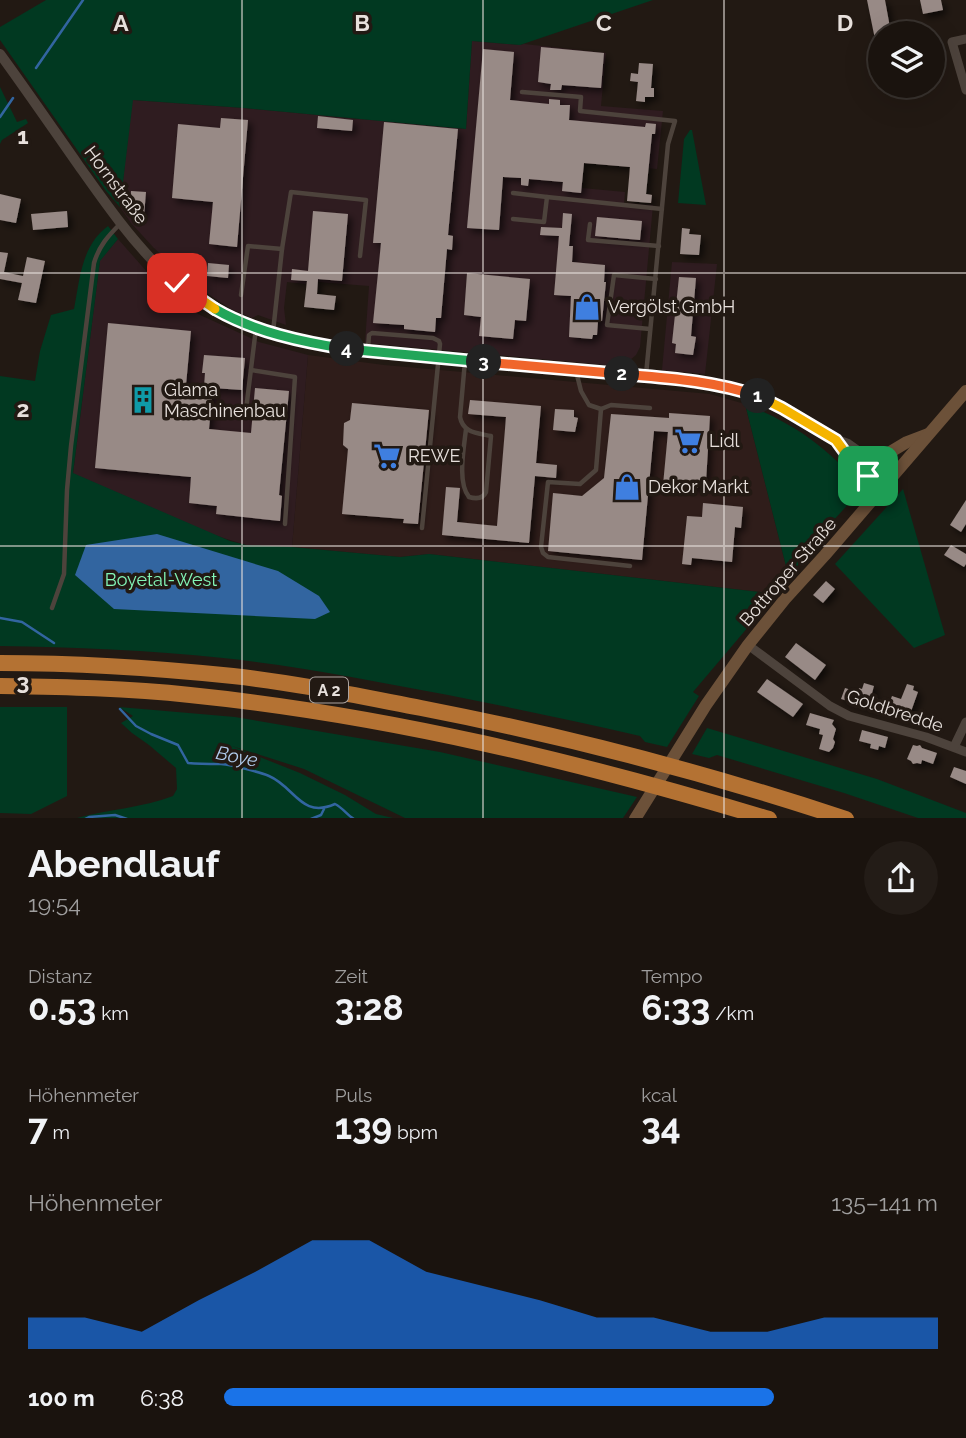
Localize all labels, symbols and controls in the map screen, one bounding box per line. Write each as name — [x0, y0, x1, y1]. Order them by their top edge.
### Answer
text: A — [113, 9, 129, 36]
text: B — [354, 9, 370, 36]
text: C — [596, 9, 612, 36]
text: D — [837, 9, 853, 36]
map controls — [868, 21, 945, 98]
button: layers — [868, 21, 945, 98]
text: 1 — [17, 122, 29, 149]
street label: Hornstraße — [80, 142, 153, 228]
pin — [147, 253, 207, 313]
icon: check — [158, 264, 196, 302]
shop icon: Vergölst GmbH — [572, 292, 602, 322]
place label: Vergölst GmbH — [608, 296, 735, 317]
pin: 4 — [330, 332, 364, 366]
text: 4 — [341, 337, 352, 359]
pin: 3 — [466, 344, 502, 380]
text: 3 — [478, 350, 489, 372]
pin: 2 — [604, 356, 640, 392]
text: 2 — [616, 362, 627, 384]
pin: 1 — [740, 378, 776, 414]
place label: Glama Maschinenbau — [164, 379, 286, 421]
text: 1 — [753, 384, 762, 406]
building icon: Glama Maschinenbau — [128, 385, 158, 415]
text: 2 — [17, 395, 29, 422]
supermarket icon: Lidl — [673, 426, 703, 456]
place label: Lidl — [709, 430, 740, 451]
supermarket icon: REWE — [372, 441, 402, 471]
place label: REWE — [408, 445, 461, 466]
pin — [838, 446, 898, 506]
icon: arrive — [849, 457, 887, 495]
shop icon: Dekor Markt — [612, 472, 642, 502]
place label: Dekor Markt — [648, 476, 749, 497]
street label: Bottroper Straße — [735, 513, 841, 630]
park label: Boyetal-West — [105, 569, 217, 590]
text: 3 — [17, 668, 29, 695]
road number: A 2 — [310, 678, 348, 702]
street label: Goldbredde — [844, 685, 947, 736]
water label: Boye — [214, 741, 260, 771]
text: Abendlauf — [28, 841, 219, 886]
button: share — [864, 841, 938, 915]
text: 19:54 — [28, 890, 81, 917]
text: Distanz — [28, 965, 92, 987]
text: Zeit — [335, 965, 368, 987]
text: Tempo — [641, 965, 702, 987]
text: 0.53 — [28, 987, 96, 1028]
text: 3:28 — [335, 987, 404, 1028]
text: 6:33 — [641, 987, 710, 1028]
text: km — [96, 1002, 129, 1024]
text: /km — [710, 1002, 754, 1024]
text: Höhenmeter — [28, 1084, 139, 1106]
text: Puls — [335, 1084, 372, 1106]
text: kcal — [641, 1084, 677, 1106]
text: 7 — [28, 1106, 48, 1147]
text: 139 — [335, 1106, 392, 1147]
text: 34 — [641, 1106, 681, 1147]
text: m — [48, 1121, 70, 1143]
text: bpm — [392, 1121, 438, 1143]
text: Höhenmeter — [28, 1189, 162, 1216]
text: 135–141 m — [831, 1189, 938, 1216]
text: 100 m — [28, 1384, 95, 1411]
text: 6:38 — [140, 1384, 184, 1411]

